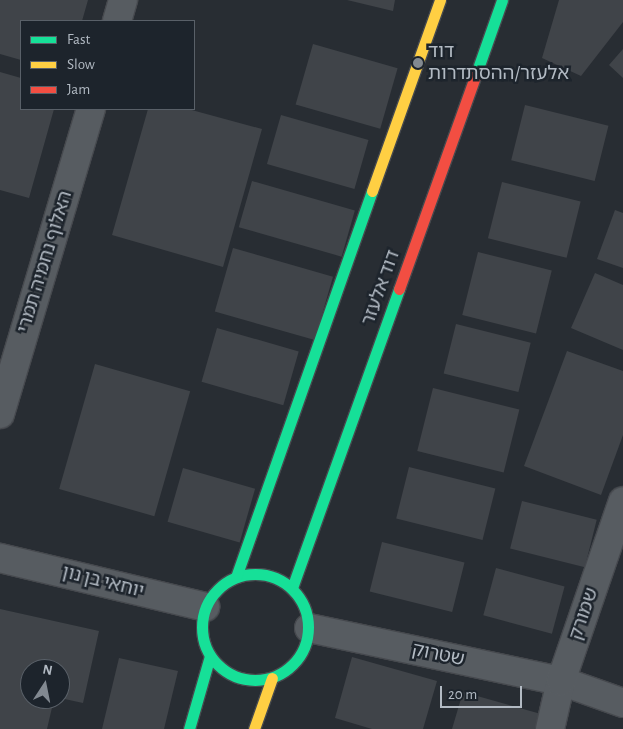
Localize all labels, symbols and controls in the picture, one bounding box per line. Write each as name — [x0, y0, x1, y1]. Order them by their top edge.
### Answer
legend — [20, 20, 195, 110]
text: Fast — [67, 32, 90, 47]
place label: דוד אלעזר/ההסתדרות — [428, 41, 569, 85]
text: Slow — [67, 57, 95, 72]
marker: דוד אלעזר/ההסתדרות — [412, 57, 424, 69]
text: Jam — [67, 82, 90, 97]
street label: האלוף נחמיה תמרי — [13, 188, 77, 336]
street label: דוד אלעזר — [357, 247, 405, 329]
street label: יוחאי בן נון — [60, 561, 146, 603]
street label: שמורק — [564, 585, 604, 643]
street label: שטרוק — [410, 638, 466, 672]
north arrow — [20, 659, 70, 709]
text: N — [42, 662, 54, 678]
scale bar — [443, 676, 526, 708]
text: 20 m — [448, 687, 477, 702]

